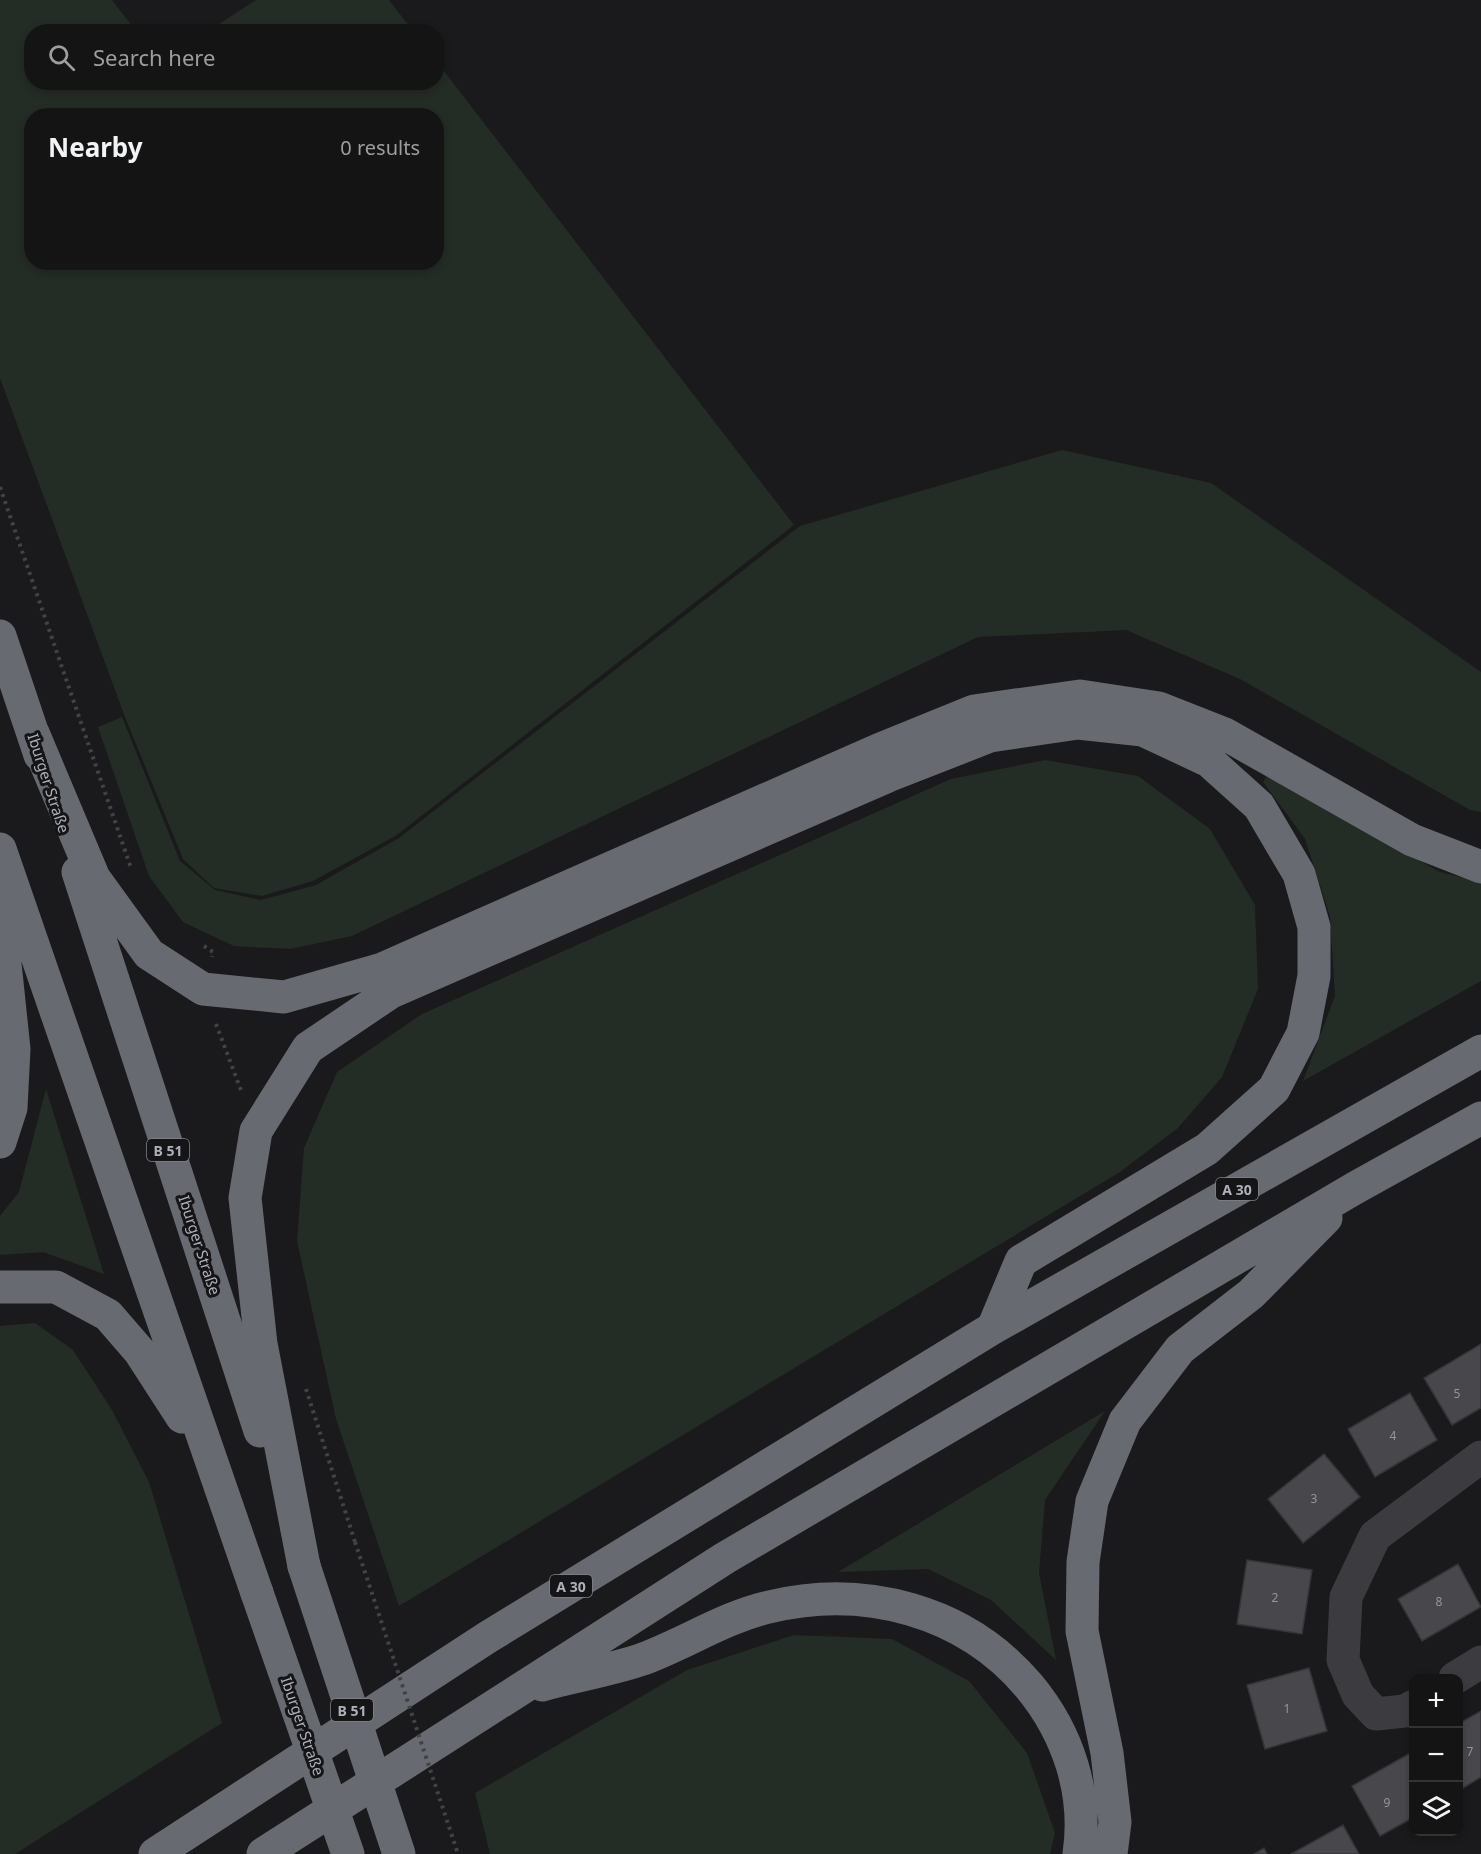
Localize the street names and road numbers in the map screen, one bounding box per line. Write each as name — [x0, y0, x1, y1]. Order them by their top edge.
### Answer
street label: Iburger Straße — [24, 731, 74, 835]
road number: B 51 — [147, 1139, 189, 1161]
road number: A 30 — [1216, 1178, 1258, 1200]
street label: Iburger Straße — [175, 1193, 225, 1297]
road number: A 30 — [550, 1575, 592, 1597]
street label: Iburger Straße — [277, 1674, 329, 1778]
road number: B 51 — [331, 1699, 373, 1721]

